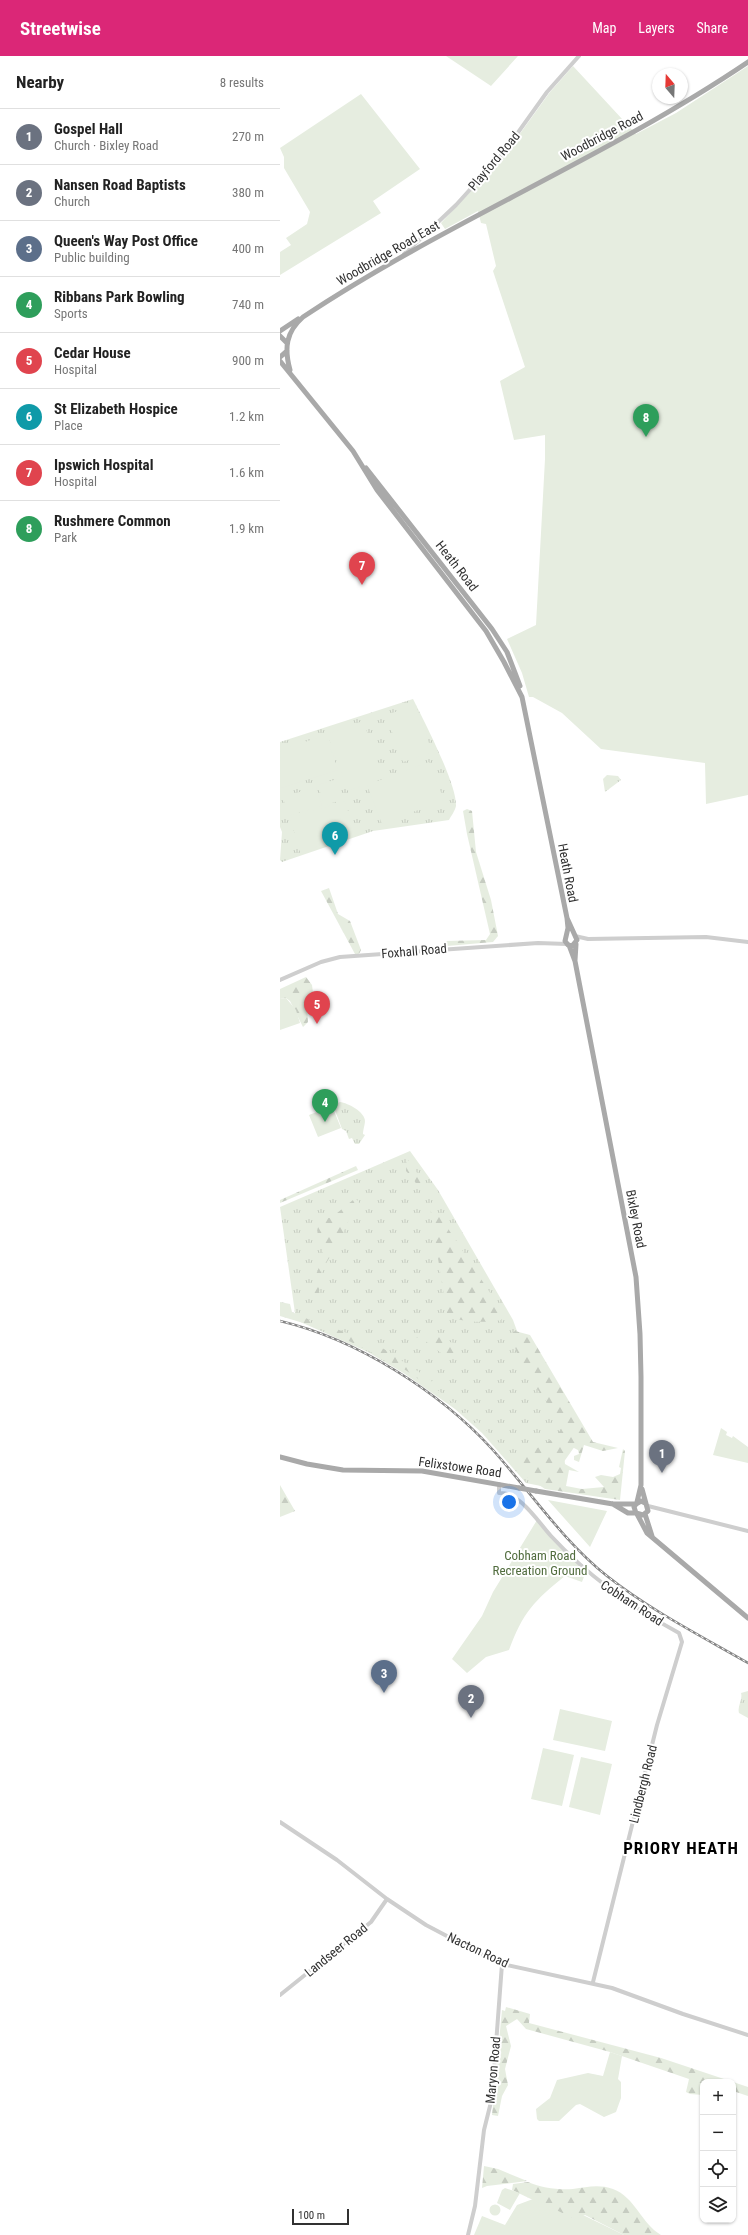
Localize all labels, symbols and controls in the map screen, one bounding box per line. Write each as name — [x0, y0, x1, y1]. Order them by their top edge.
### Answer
text: Streetwise — [20, 17, 101, 40]
text: Map — [592, 20, 616, 36]
text: Layers — [638, 20, 675, 36]
text: Share — [697, 20, 728, 36]
north arrow — [652, 68, 688, 104]
text: Nearby — [16, 72, 64, 92]
text: 8 results — [220, 75, 264, 90]
street label: Woodbridge Road — [558, 108, 646, 164]
text: Gospel Hall — [54, 120, 123, 138]
text: 1 — [26, 129, 32, 144]
text: 270 m — [232, 129, 264, 144]
street label: Playford Road — [465, 129, 523, 193]
text: Church · Bixley Road — [54, 138, 158, 153]
text: Nansen Road Baptists — [54, 176, 186, 194]
text: 2 — [26, 185, 32, 200]
text: 380 m — [232, 185, 264, 200]
text: Church — [54, 194, 90, 209]
street label: Woodbridge Road East — [334, 217, 442, 289]
text: Queen's Way Post Office — [54, 232, 198, 250]
text: 3 — [26, 241, 32, 256]
text: 400 m — [232, 241, 264, 256]
text: Public building — [54, 250, 130, 265]
text: Ribbans Park Bowling — [54, 288, 185, 306]
text: 4 — [26, 297, 32, 312]
text: 740 m — [232, 297, 264, 312]
text: Sports — [54, 306, 88, 321]
text: Cedar House — [54, 344, 131, 362]
text: 5 — [26, 353, 32, 368]
text: 900 m — [232, 353, 264, 368]
text: Hospital — [54, 362, 97, 377]
text: St Elizabeth Hospice — [54, 400, 178, 418]
pin: 8 — [633, 404, 659, 437]
text: 6 — [26, 409, 32, 424]
text: 1.2 km — [229, 409, 264, 424]
text: Place — [54, 418, 83, 433]
text: Ipswich Hospital — [54, 456, 153, 474]
text: 7 — [26, 465, 32, 480]
text: 1.6 km — [229, 465, 264, 480]
text: Hospital — [54, 474, 97, 489]
text: Rushmere Common — [54, 512, 171, 530]
text: 8 — [26, 521, 32, 536]
text: 1.9 km — [229, 521, 264, 536]
text: Park — [54, 530, 77, 545]
street label: Heath Road — [433, 538, 481, 594]
pin: 7 — [349, 552, 375, 585]
pin: 6 — [322, 822, 348, 855]
street label: Heath Road — [555, 842, 581, 904]
street label: Foxhall Road — [381, 941, 447, 961]
pin: 5 — [304, 991, 330, 1024]
pin: 4 — [312, 1089, 338, 1122]
street label: Bixley Road — [623, 1188, 649, 1250]
pin: 1 — [649, 1440, 675, 1473]
street label: Felixstowe Road — [418, 1454, 502, 1480]
your location — [499, 1492, 519, 1512]
park label: Cobham Road Recreation Ground — [493, 1548, 587, 1578]
street label: Cobham Road — [598, 1577, 666, 1629]
pin: 3 — [371, 1660, 397, 1693]
pin: 2 — [458, 1685, 484, 1718]
street label: Lindbergh Road — [626, 1743, 660, 1825]
district label: PRIORY HEATH — [623, 1838, 739, 1858]
street label: Landseer Road — [302, 1920, 370, 1980]
street label: Nacton Road — [445, 1929, 511, 1971]
street label: Maryon Road — [483, 2036, 503, 2104]
map controls — [700, 2079, 736, 2223]
button: + — [700, 2079, 736, 2115]
button: − — [700, 2115, 736, 2151]
button: locate — [700, 2151, 736, 2187]
button: layers — [700, 2187, 736, 2223]
scale bar — [292, 2207, 349, 2226]
text: 100 m — [298, 2209, 325, 2222]

